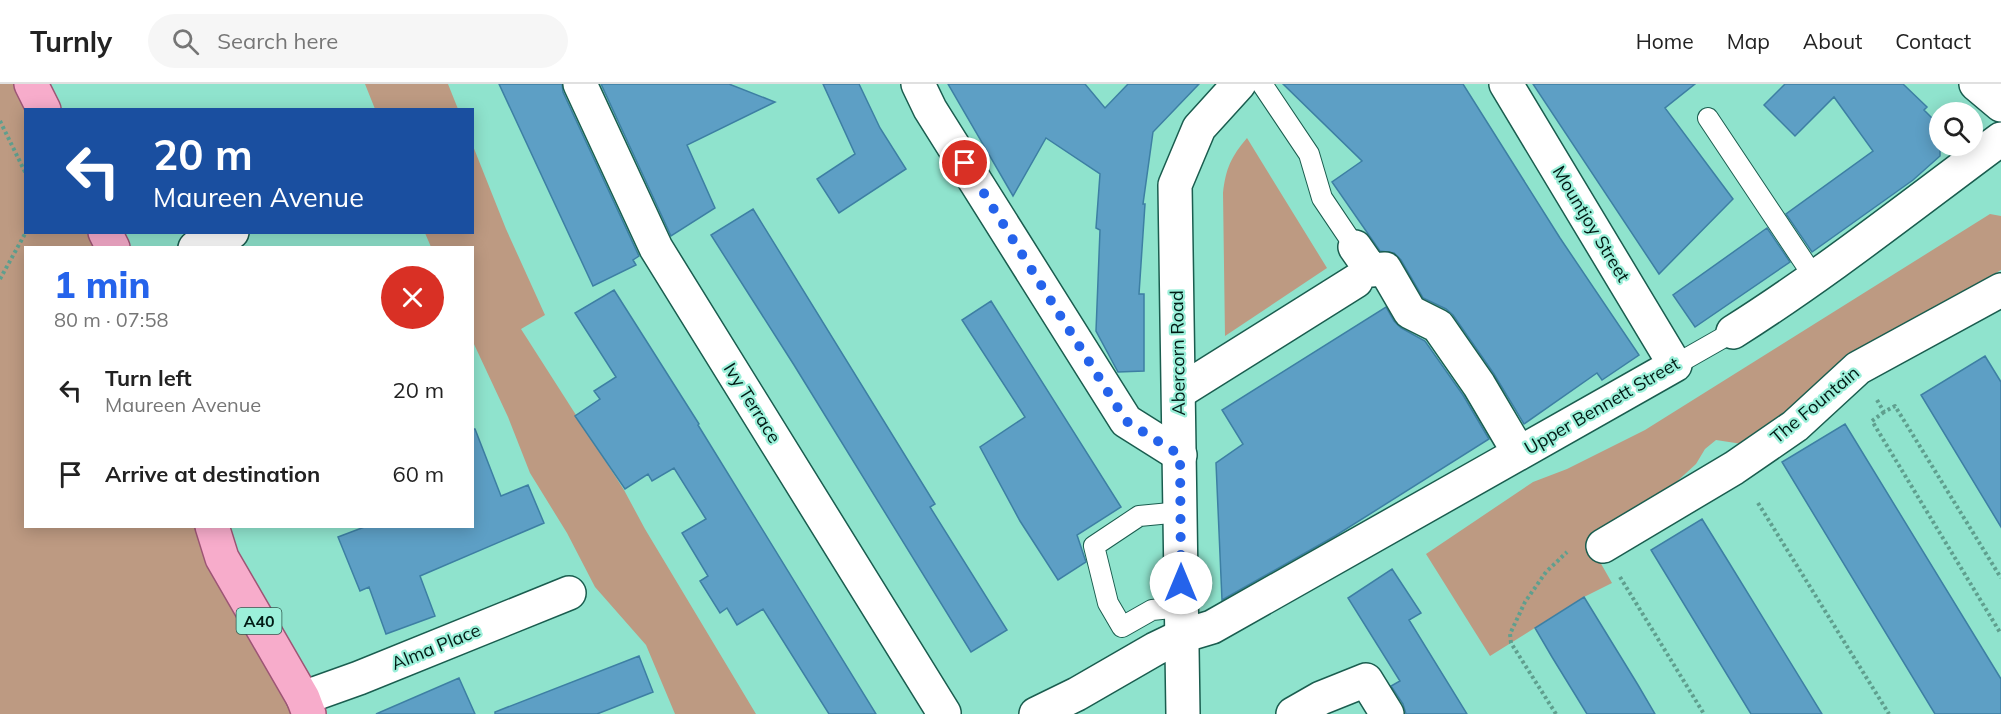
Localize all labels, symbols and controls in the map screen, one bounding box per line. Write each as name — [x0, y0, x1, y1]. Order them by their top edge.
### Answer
search box — [148, 14, 568, 68]
text: Turnly — [30, 24, 112, 59]
icon: search — [169, 25, 202, 58]
text: Search here — [217, 27, 338, 55]
text: Home — [1636, 28, 1694, 54]
text: Map — [1727, 28, 1770, 54]
text: About — [1803, 28, 1862, 54]
text: Contact — [1895, 28, 1971, 54]
map controls — [1929, 102, 1983, 156]
button: search — [1929, 102, 1983, 156]
text: 20 m — [153, 128, 253, 181]
icon: left — [54, 132, 132, 210]
pin — [939, 137, 990, 188]
icon: arrive — [948, 146, 981, 179]
street label: Mountjoy Street — [1548, 161, 1635, 286]
text: Maureen Avenue — [153, 180, 364, 214]
text: 1 min — [54, 262, 150, 307]
button: close — [381, 266, 444, 329]
street label: Abercorn Road — [1165, 290, 1190, 416]
text: 80 m · 07:58 — [54, 307, 168, 332]
street label: Upper Bennett Street — [1520, 352, 1684, 459]
street label: Ivy Terrace — [719, 358, 786, 447]
street label: The Fountain — [1766, 361, 1864, 448]
text: Turn left — [105, 364, 192, 392]
icon: left — [54, 374, 87, 407]
text: 20 m — [393, 376, 444, 404]
text: Maureen Avenue — [105, 392, 261, 417]
icon: arrive — [54, 458, 87, 491]
text: Arrive at destination — [105, 460, 320, 488]
text: 60 m — [393, 460, 444, 488]
position arrow — [1149, 551, 1213, 615]
road number: A40 — [236, 608, 282, 634]
street label: Alma Place — [388, 618, 484, 675]

